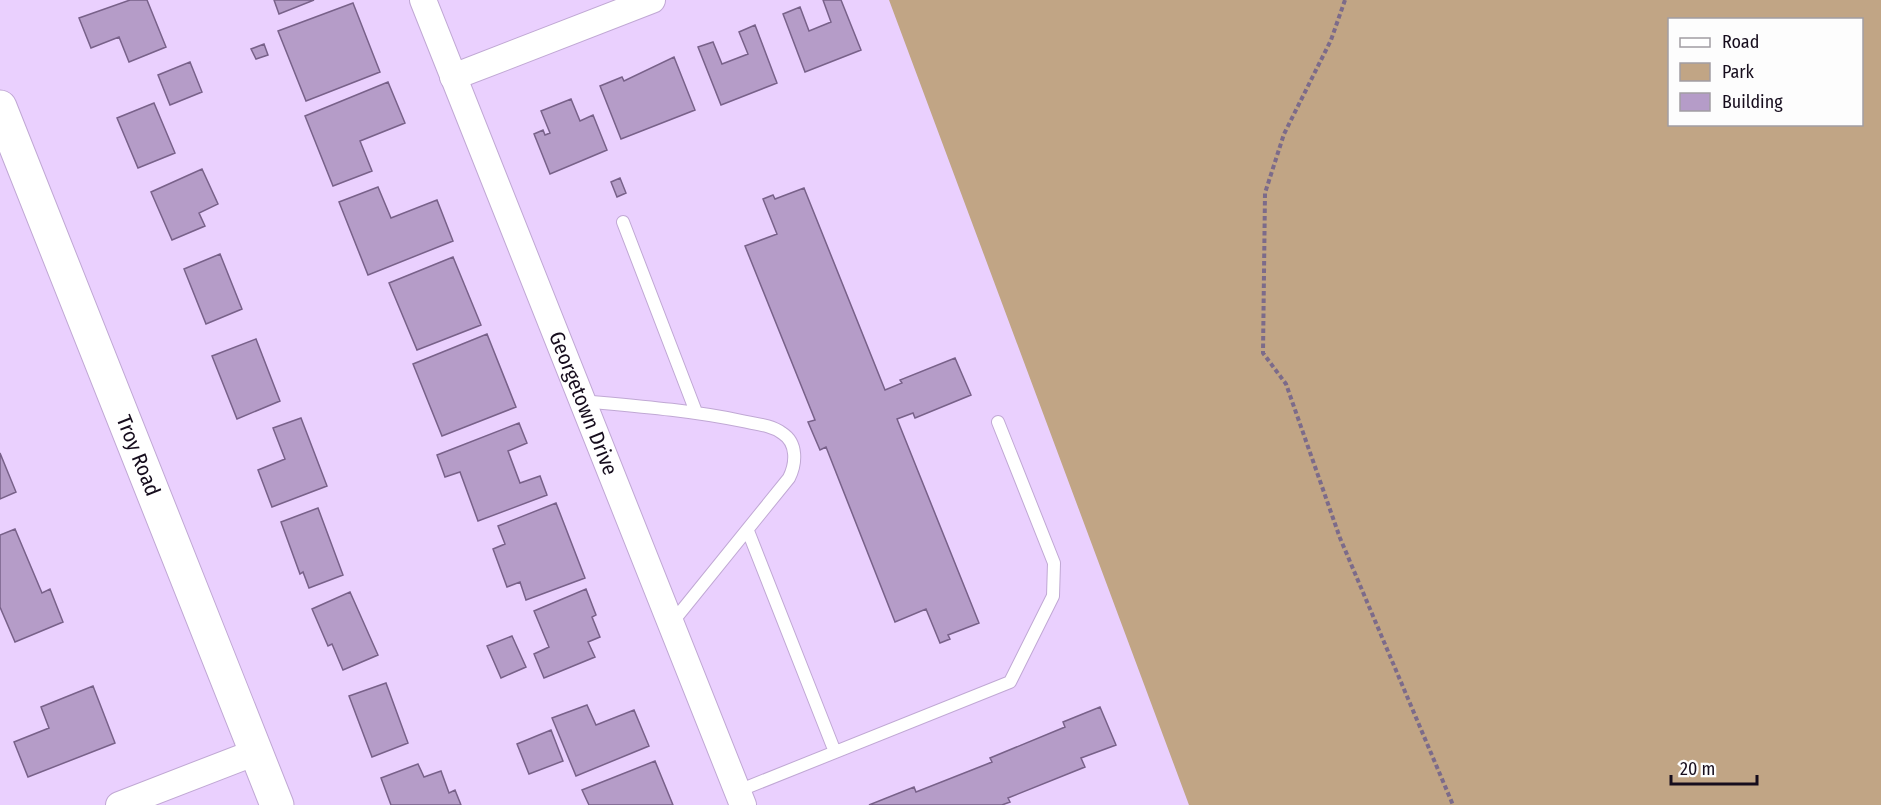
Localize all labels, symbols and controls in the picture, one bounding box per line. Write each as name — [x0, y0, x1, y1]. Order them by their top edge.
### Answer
legend — [1668, 18, 1863, 126]
text: Road — [1722, 31, 1759, 53]
text: Park — [1722, 61, 1755, 83]
text: Building — [1722, 91, 1783, 113]
street label: Georgetown Drive — [543, 328, 624, 479]
street label: Troy Road — [111, 411, 166, 500]
scale bar — [1671, 748, 1756, 786]
text: 20 m — [1680, 758, 1715, 780]

